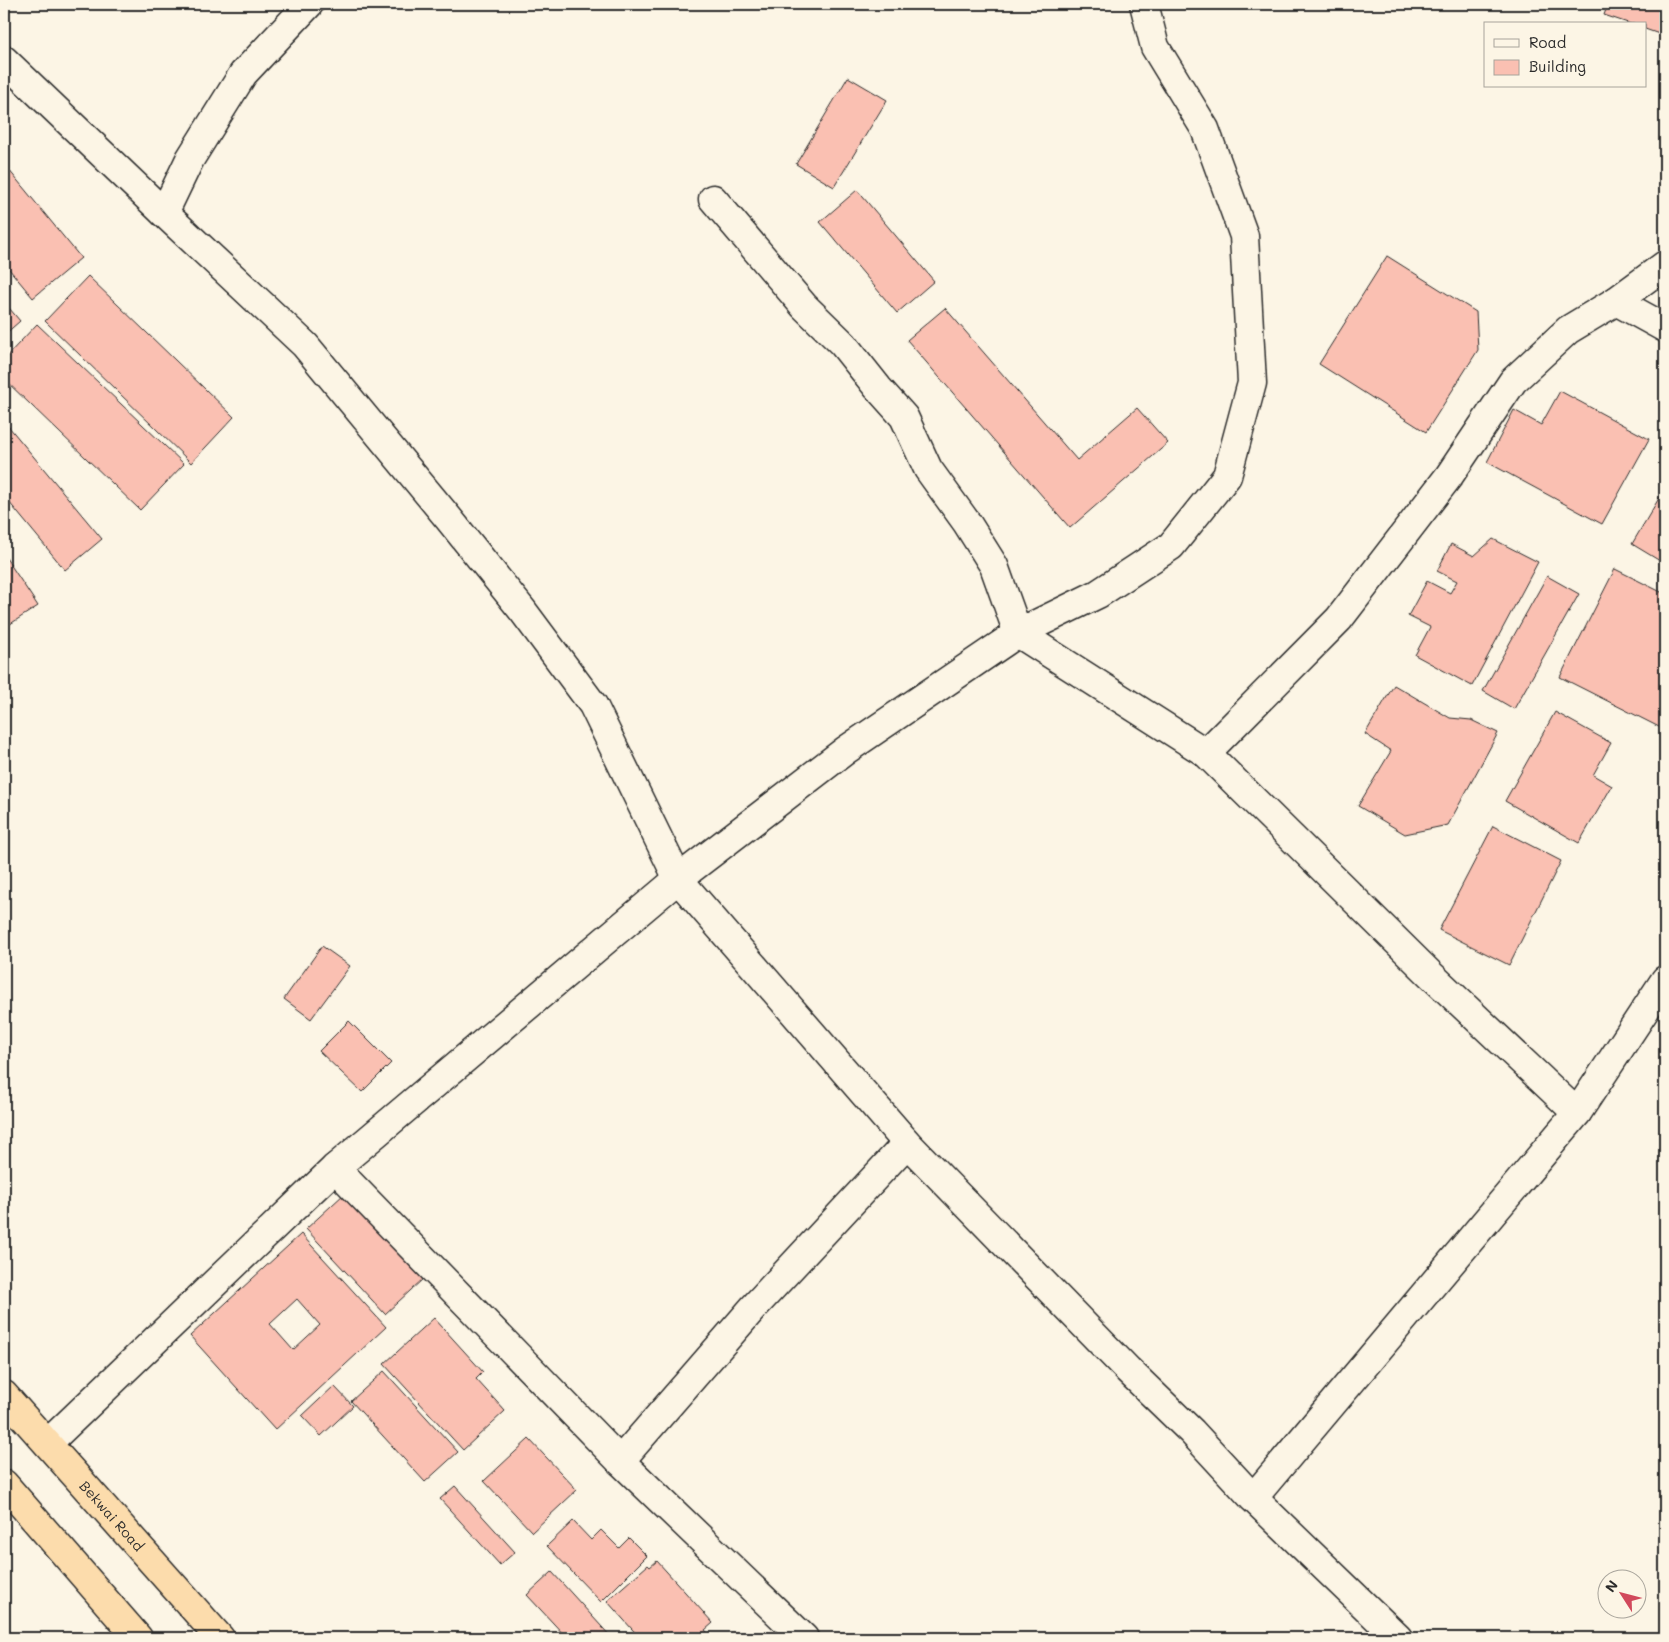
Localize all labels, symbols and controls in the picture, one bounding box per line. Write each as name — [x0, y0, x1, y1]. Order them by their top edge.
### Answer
legend — [1484, 22, 1646, 88]
text: Road — [1529, 32, 1566, 52]
text: Building — [1529, 56, 1586, 76]
street label: Bekwai Road — [76, 1477, 148, 1555]
north arrow — [1596, 1570, 1646, 1620]
text: N — [1600, 1576, 1622, 1596]

